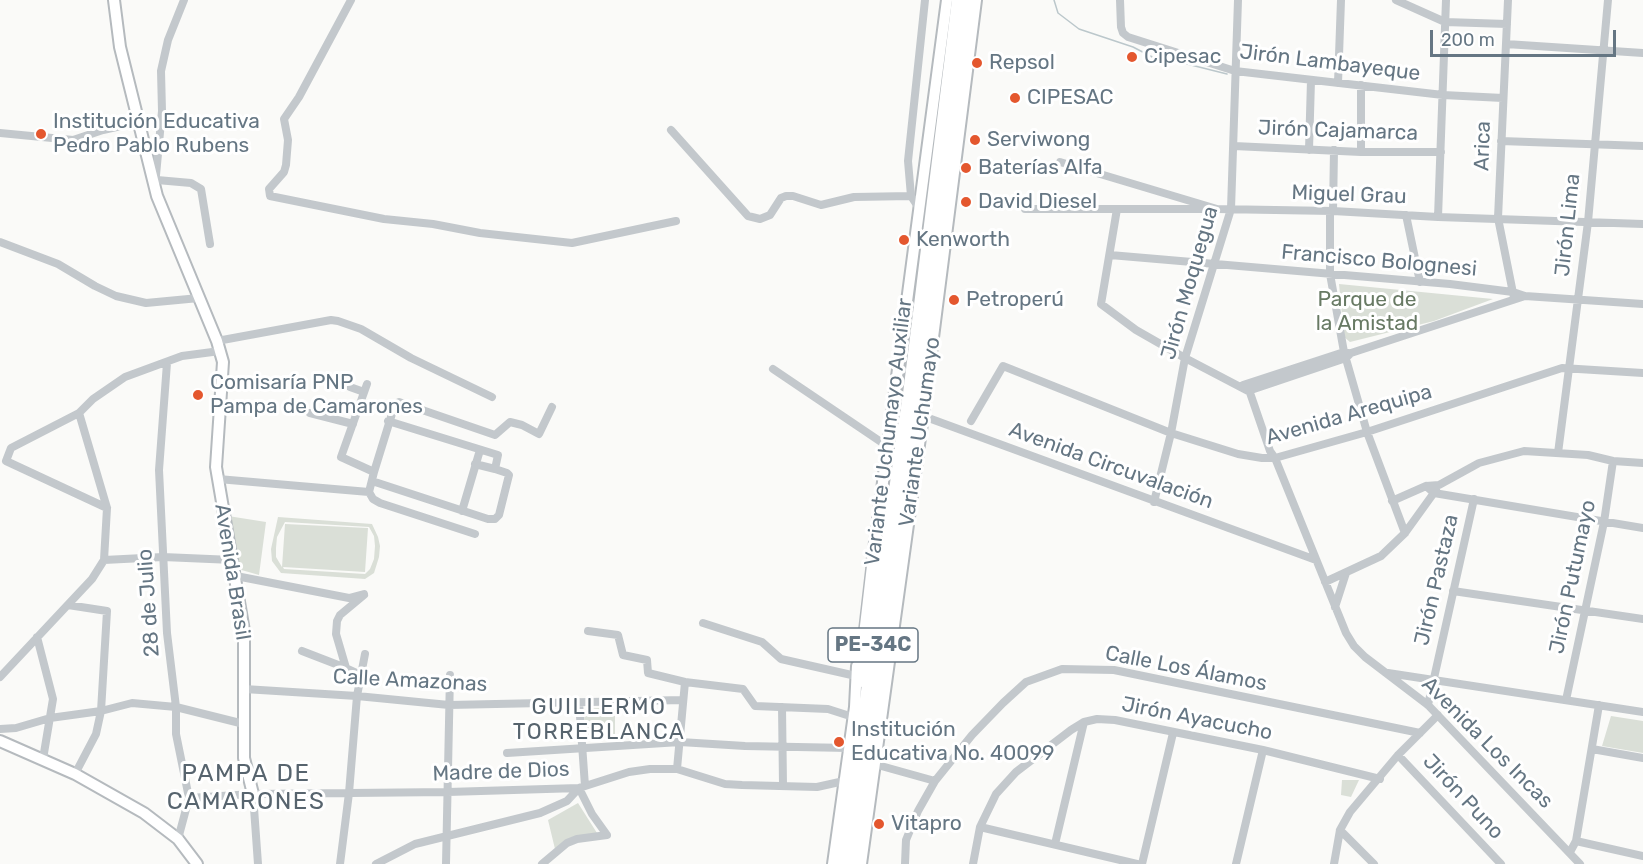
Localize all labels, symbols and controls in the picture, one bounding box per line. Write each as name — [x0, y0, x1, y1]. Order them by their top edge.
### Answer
scale bar — [1433, 18, 1619, 56]
text: 200 m — [1441, 29, 1495, 51]
street label: Jirón Lambayeque — [1238, 39, 1422, 87]
place label: Cipesac — [1144, 44, 1221, 70]
place label: Repsol — [989, 50, 1055, 76]
marker: Cipesac — [1125, 50, 1139, 64]
marker: Repsol — [970, 56, 984, 70]
place label: CIPESAC — [1027, 85, 1114, 111]
marker: CIPESAC — [1008, 91, 1022, 105]
place label: Institución Educativa Pedro Pablo Rubens — [53, 109, 260, 159]
street label: Jirón Cajamarca — [1258, 116, 1418, 146]
street label: Arica — [1470, 120, 1496, 172]
marker: Institución Educativa Pedro Pablo Rubens — [34, 127, 48, 141]
place label: Serviwong — [987, 127, 1090, 153]
marker: Serviwong — [968, 133, 982, 147]
place label: Baterías Alfa — [978, 155, 1103, 181]
marker: Baterías Alfa — [959, 161, 973, 175]
street label: Jirón Lima — [1550, 172, 1586, 278]
street label: Miguel Grau — [1291, 180, 1407, 210]
place label: David Diesel — [978, 189, 1097, 215]
marker: David Diesel — [959, 195, 973, 209]
street label: Jirón Moquegua — [1156, 203, 1224, 363]
place label: Kenworth — [916, 227, 1010, 253]
marker: Kenworth — [897, 233, 911, 247]
street label: Francisco Bolognesi — [1280, 240, 1478, 282]
place label: Petroperú — [966, 287, 1064, 313]
park label: Parque de la Amistad — [1316, 287, 1418, 337]
marker: Petroperú — [947, 293, 961, 307]
street label: Variante Uchumayo Auxiliar — [860, 297, 918, 567]
street label: Variante Uchumayo — [894, 335, 946, 529]
place label: Comisaría PNP Pampa de Camarones — [210, 370, 423, 420]
street label: Avenida Arequipa — [1263, 379, 1435, 451]
marker: Comisaría PNP Pampa de Camarones — [191, 388, 205, 402]
street label: Avenida Circuvalación — [1005, 417, 1217, 515]
street label: Jirón Putumayo — [1544, 498, 1602, 656]
street label: Avenida Brasil — [209, 502, 255, 642]
street label: Jirón Pastaza — [1410, 512, 1464, 648]
street label: 28 de Julio — [133, 548, 165, 658]
road number: PE-34C — [828, 628, 918, 662]
street label: Calle Los Álamos — [1103, 641, 1269, 697]
street label: Calle Amazonas — [332, 664, 488, 698]
street label: Avenida Los Incas — [1416, 672, 1558, 814]
street label: Jirón Ayacucho — [1120, 692, 1274, 746]
district label: GUILLERMO TORREBLANCA — [513, 695, 685, 746]
place label: Institución Educativa No. 40099 — [851, 717, 1055, 767]
marker: Institución Educativa No. 40099 — [832, 735, 846, 749]
street label: Jirón Puno — [1417, 749, 1509, 845]
street label: Madre de Dios — [432, 757, 570, 787]
district label: PAMPA DE CAMARONES — [167, 760, 325, 816]
place label: Vitapro — [891, 811, 962, 837]
marker: Vitapro — [872, 817, 886, 831]

